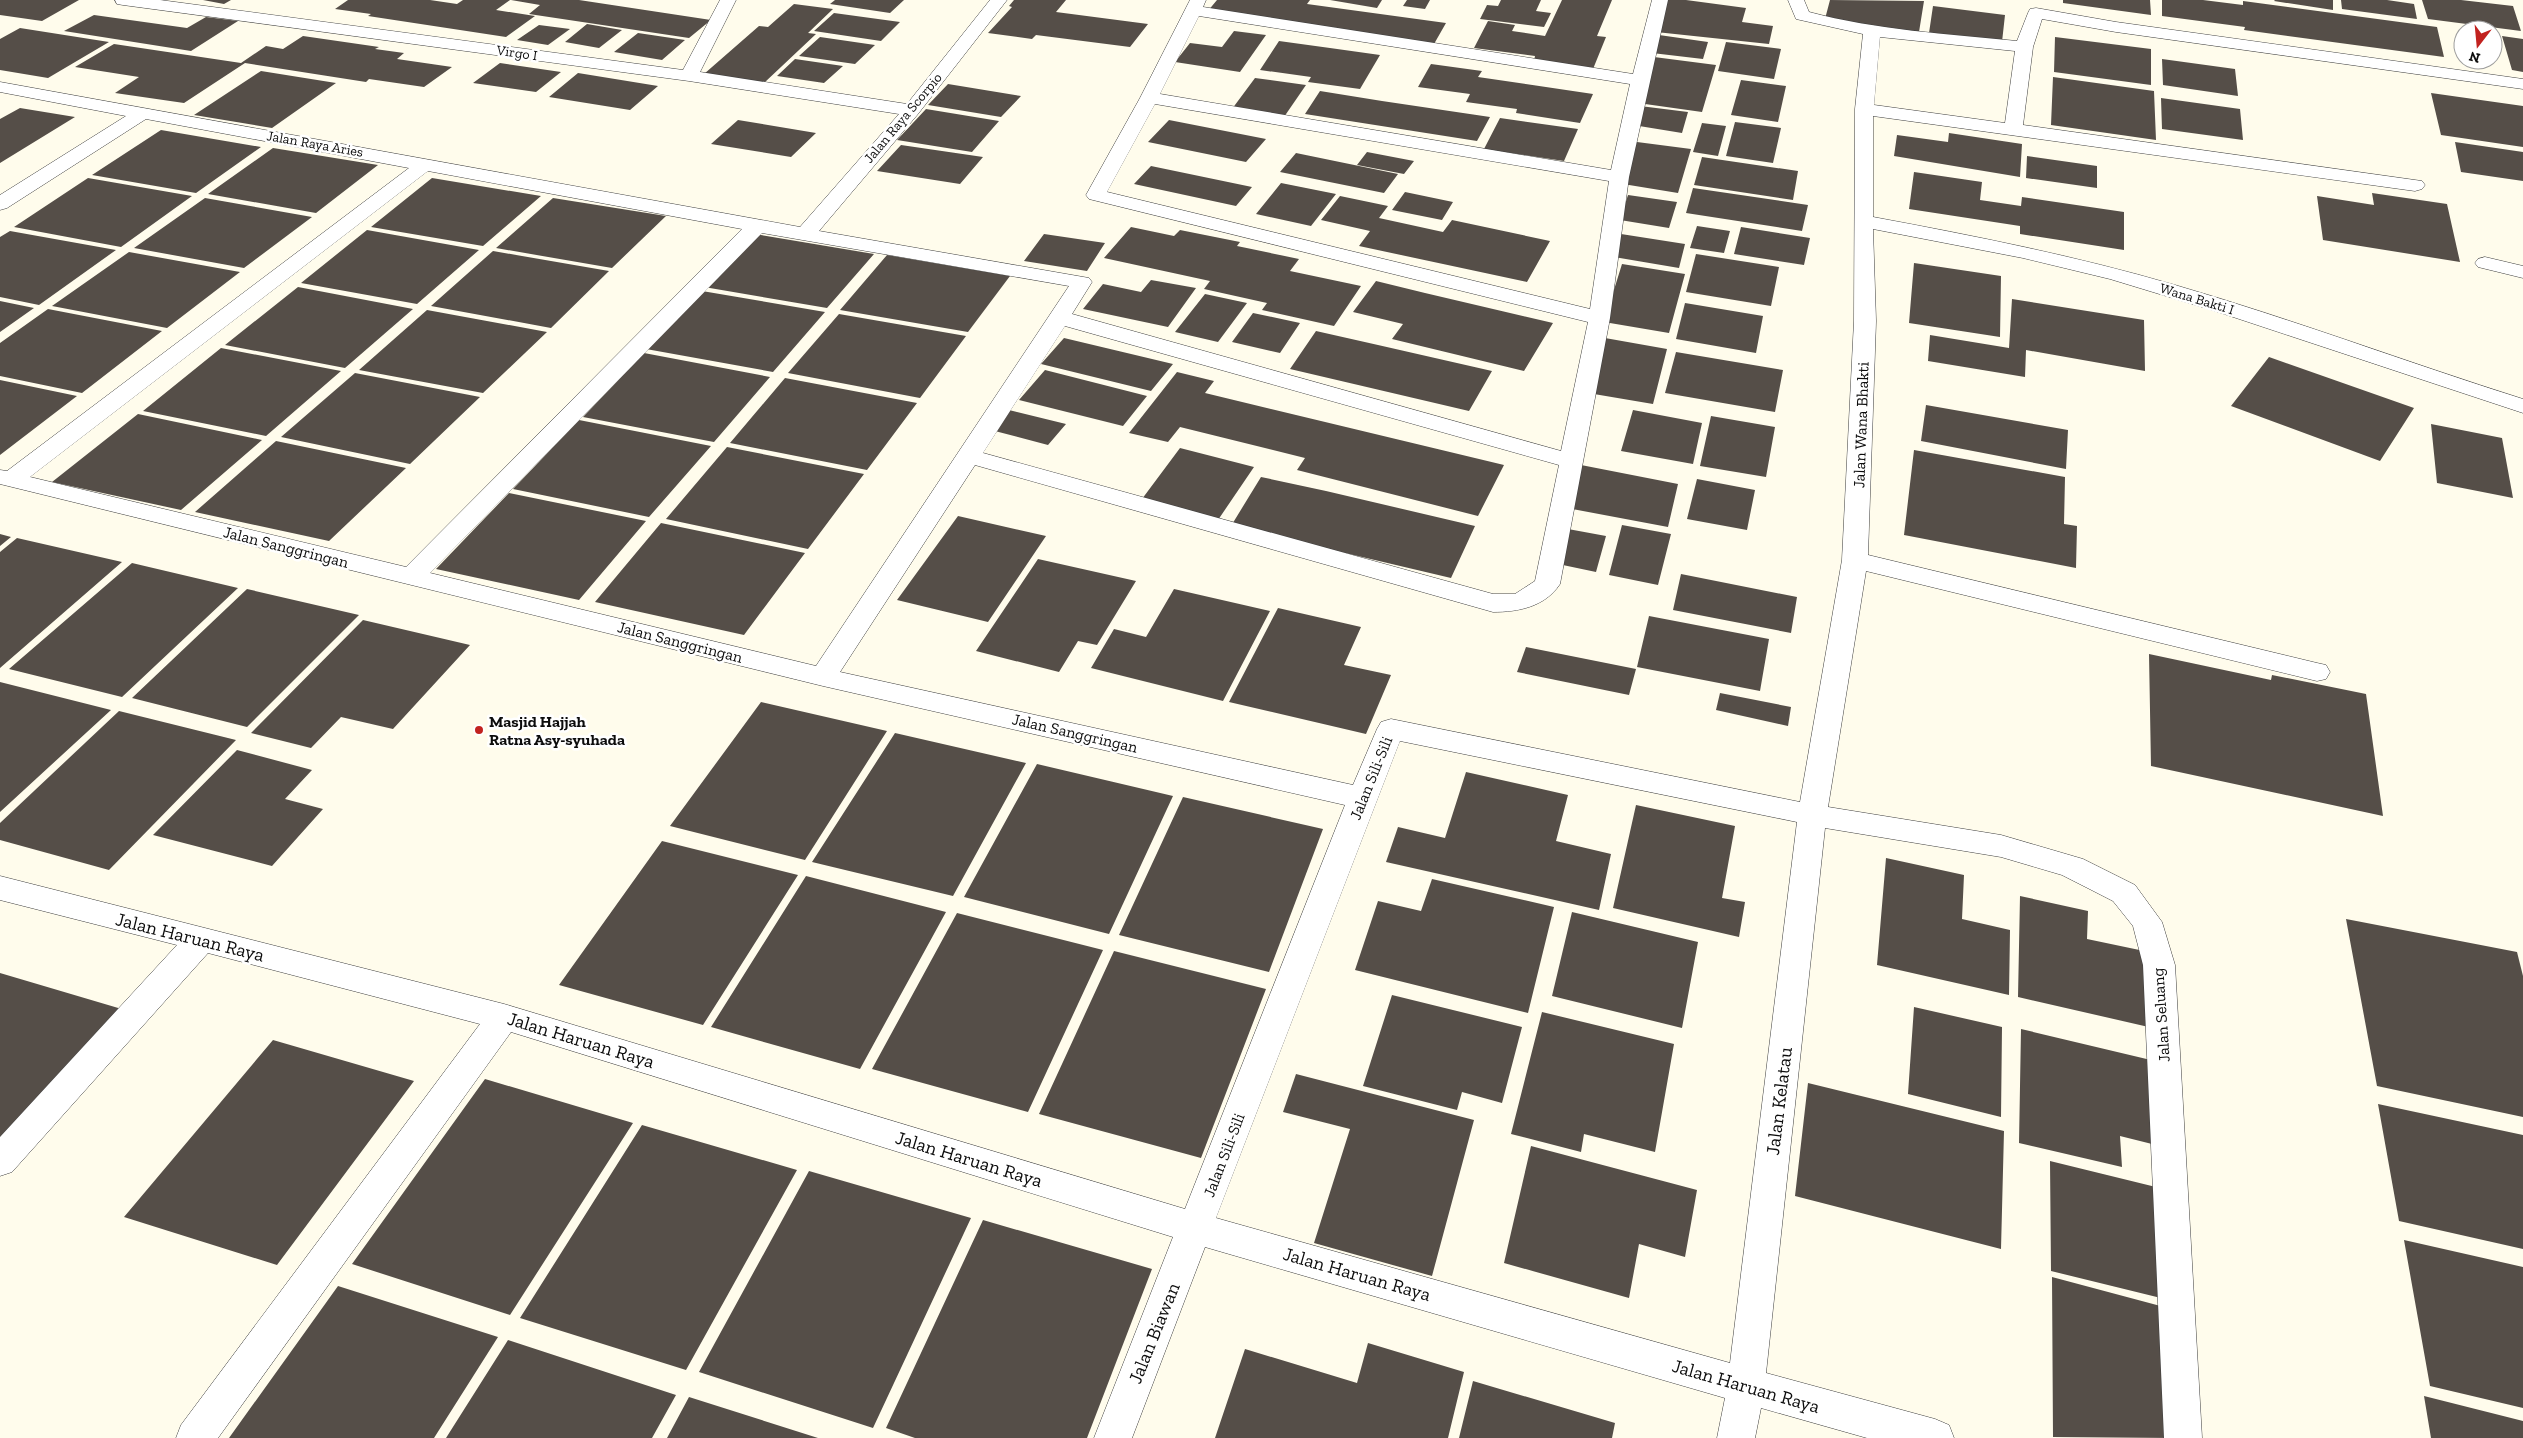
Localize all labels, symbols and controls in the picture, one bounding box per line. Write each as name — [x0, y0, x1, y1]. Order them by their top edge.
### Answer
north arrow — [2453, 20, 2503, 70]
street label: Virgo I — [494, 42, 539, 64]
text: N — [2467, 47, 2482, 67]
street label: Jalan Raya Scorpio — [860, 69, 946, 167]
street label: Jalan Raya Aries — [265, 127, 365, 161]
street label: Wana Bakti I — [2158, 280, 2236, 318]
street label: Jalan Wana Bhakti — [1849, 361, 1873, 488]
street label: Jalan Sanggringan — [221, 522, 351, 572]
street label: Jalan Sanggringan — [615, 617, 745, 667]
street label: Jalan Sanggringan — [1010, 709, 1140, 757]
place label: Masjid Hajjah Ratna Asy-syuhada — [489, 712, 625, 749]
marker: Masjid Hajjah Ratna Asy-syuhada — [473, 724, 485, 736]
street label: Jalan Sili-Sili — [1346, 733, 1397, 822]
street label: Jalan Haruan Raya — [113, 907, 267, 967]
street label: Jalan Seluang — [2148, 967, 2174, 1063]
street label: Jalan Haruan Raya — [505, 1007, 657, 1073]
street label: Jalan Kelatau — [1761, 1045, 1797, 1156]
street label: Jalan Sili-Sili — [1199, 1110, 1249, 1200]
street label: Jalan Haruan Raya — [893, 1126, 1045, 1192]
street label: Jalan Haruan Raya — [1281, 1242, 1433, 1306]
street label: Jalan Biawan — [1123, 1279, 1185, 1387]
street label: Jalan Haruan Raya — [1670, 1354, 1822, 1418]

